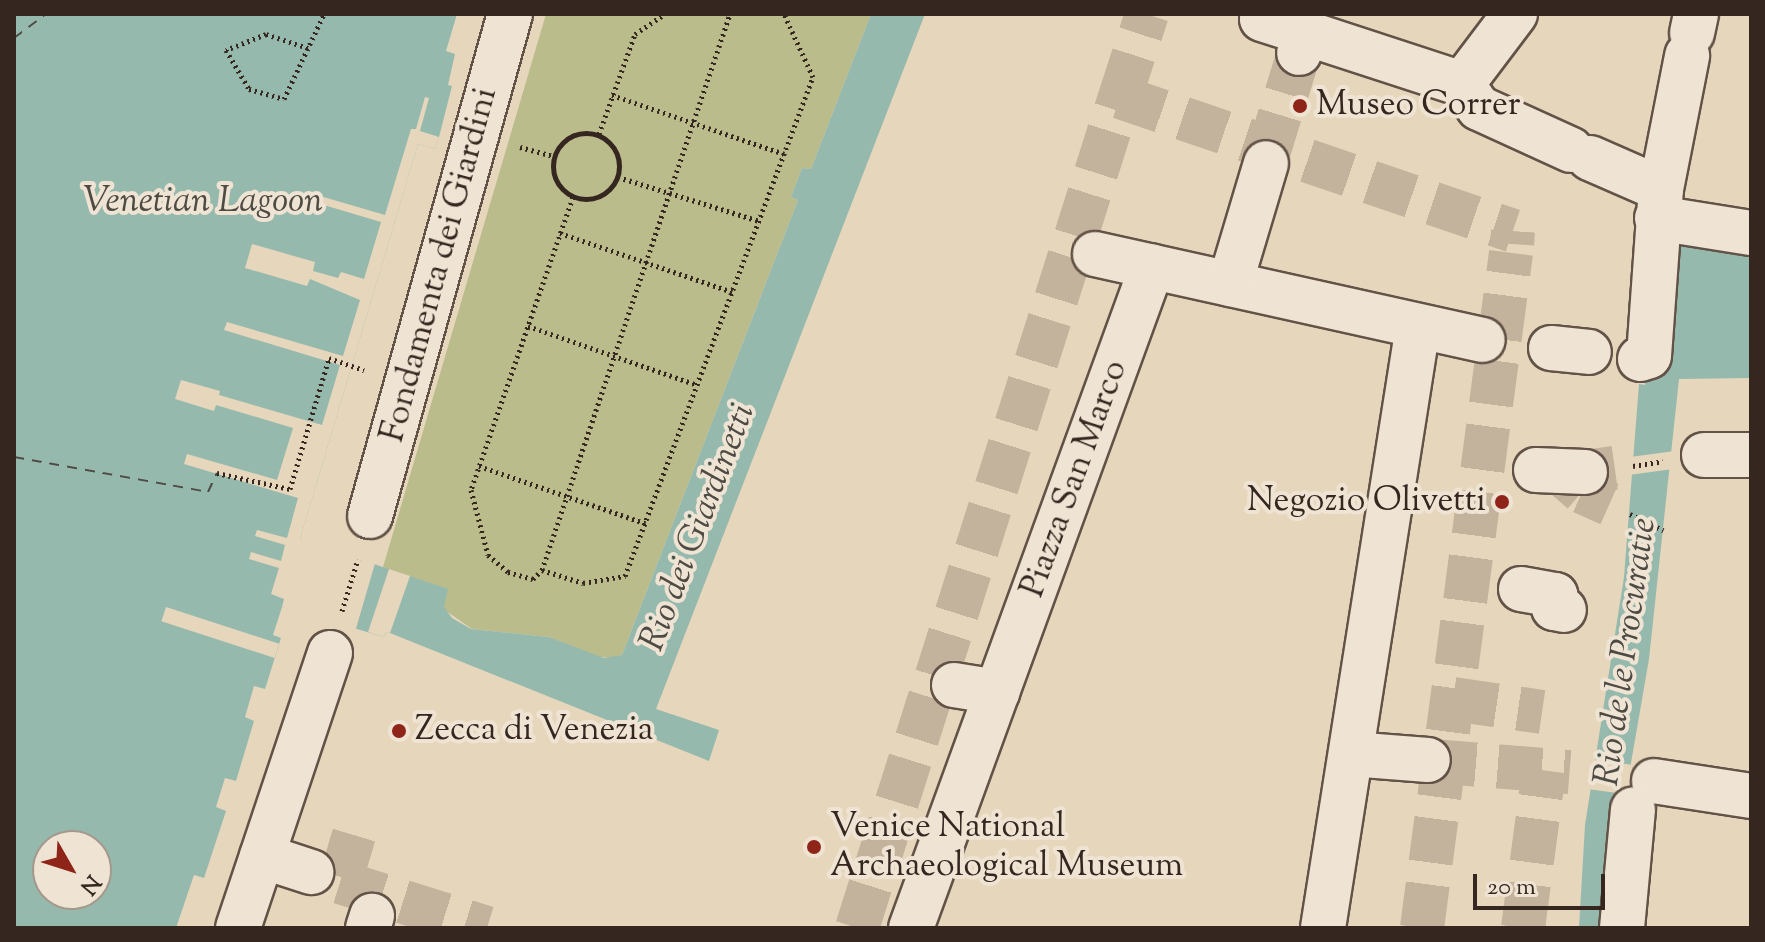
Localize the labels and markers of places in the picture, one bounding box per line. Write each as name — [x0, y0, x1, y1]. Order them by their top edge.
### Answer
place label: Museo Correr — [1316, 86, 1521, 126]
marker: Museo Correr — [1291, 97, 1309, 115]
place label: Negozio Olivetti — [1247, 482, 1486, 522]
marker: Negozio Olivetti — [1493, 493, 1511, 511]
place label: Zecca di Venezia — [415, 711, 653, 751]
marker: Zecca di Venezia — [390, 722, 408, 740]
place label: Venice National Archaeological Museum — [830, 807, 1183, 886]
marker: Venice National Archaeological Museum — [805, 838, 823, 856]

